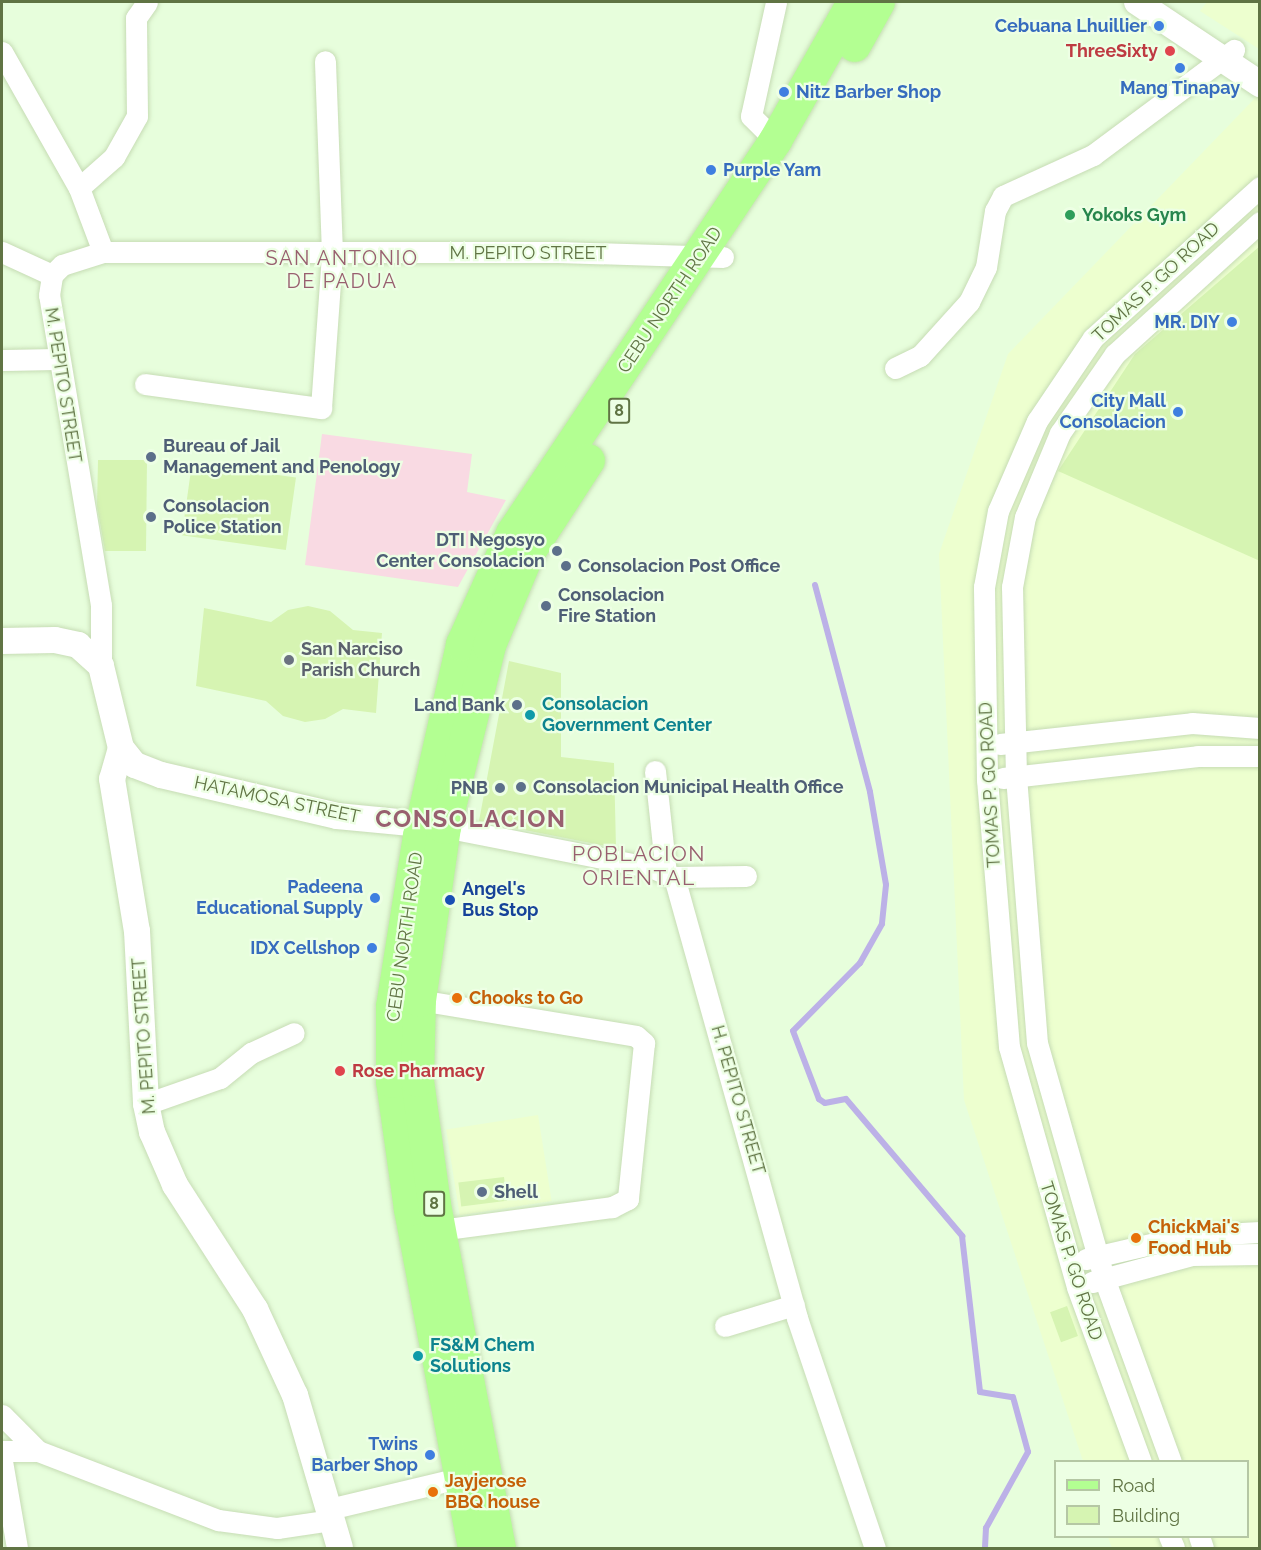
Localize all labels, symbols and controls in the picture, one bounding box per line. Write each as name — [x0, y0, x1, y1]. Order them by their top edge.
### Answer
place label: Cebuana Lhuillier — [995, 15, 1147, 37]
marker: Cebuana Lhuillier — [1152, 19, 1166, 33]
place label: ThreeSixty — [1066, 40, 1158, 62]
marker: ThreeSixty — [1163, 44, 1177, 58]
marker: Mang Tinapay — [1173, 61, 1187, 75]
place label: Mang Tinapay — [1120, 77, 1240, 99]
place label: Nitz Barber Shop — [796, 81, 942, 103]
marker: Nitz Barber Shop — [777, 85, 791, 99]
place label: Purple Yam — [723, 159, 822, 181]
marker: Purple Yam — [704, 163, 718, 177]
place label: Yokoks Gym — [1082, 204, 1186, 226]
marker: Yokoks Gym — [1063, 208, 1077, 222]
street label: TOMAS P. GO ROAD — [1088, 218, 1224, 346]
street label: CEBU NORTH ROAD — [613, 223, 727, 377]
street label: M. PEPITO STREET — [450, 242, 606, 264]
district label: SAN ANTONIO DE PADUA — [265, 246, 419, 293]
street label: M. PEPITO STREET — [40, 306, 86, 464]
place label: MR. DIY — [1154, 311, 1220, 333]
marker: MR. DIY — [1225, 315, 1239, 329]
place label: City Mall Consolacion — [1060, 391, 1166, 434]
road number: 8 — [607, 398, 631, 424]
marker: City Mall Consolacion — [1171, 405, 1185, 419]
place label: Bureau of Jail Management and Penology — [163, 436, 400, 478]
marker: Bureau of Jail Management and Penology — [144, 450, 158, 464]
place label: Consolacion Police Station — [163, 496, 282, 538]
marker: Consolacion Police Station — [144, 510, 158, 524]
place label: DTI Negosyo Center Consolacion — [376, 530, 545, 572]
marker: DTI Negosyo Center Consolacion — [550, 544, 564, 558]
place label: Consolacion Post Office — [578, 555, 780, 577]
marker: Consolacion Post Office — [559, 559, 573, 573]
place label: Consolacion Fire Station — [558, 585, 664, 628]
marker: Consolacion Fire Station — [539, 599, 553, 613]
place label: San Narciso Parish Church — [301, 639, 420, 682]
marker: San Narciso Parish Church — [282, 653, 296, 667]
place label: Land Bank — [414, 694, 505, 716]
place label: Consolacion Government Center — [542, 694, 712, 736]
marker: Land Bank — [510, 698, 524, 712]
street label: TOMAS P. GO ROAD — [975, 702, 1005, 868]
marker: Consolacion Government Center — [523, 708, 537, 722]
street label: HATAMOSA STREET — [192, 772, 362, 828]
place label: Consolacion Municipal Health Office — [533, 776, 844, 798]
place label: PNB — [451, 777, 488, 799]
marker: Consolacion Municipal Health Office — [514, 780, 528, 794]
marker: PNB — [493, 781, 507, 795]
district label: CONSOLACION — [375, 805, 567, 833]
district label: POBLACION ORIENTAL — [572, 841, 706, 891]
street label: CEBU NORTH ROAD — [382, 851, 428, 1023]
place label: Padeena Educational Supply — [196, 877, 363, 920]
place label: Angel's Bus Stop — [462, 879, 538, 922]
marker: Padeena Educational Supply — [368, 891, 382, 905]
marker: Angel's Bus Stop — [443, 893, 457, 907]
place label: IDX Cellshop — [250, 937, 360, 959]
marker: IDX Cellshop — [365, 941, 379, 955]
street label: M. PEPITO STREET — [128, 957, 160, 1115]
place label: Chooks to Go — [469, 987, 583, 1009]
marker: Chooks to Go — [450, 991, 464, 1005]
street label: H. PEPITO STREET — [706, 1023, 770, 1177]
place label: Rose Pharmacy — [352, 1060, 485, 1082]
marker: Rose Pharmacy — [333, 1064, 347, 1078]
street label: TOMAS P. GO ROAD — [1035, 1179, 1107, 1343]
place label: Shell — [494, 1181, 538, 1203]
marker: Shell — [475, 1185, 489, 1199]
road number: 8 — [422, 1191, 446, 1217]
place label: ChickMai's Food Hub — [1148, 1217, 1239, 1260]
marker: ChickMai's Food Hub — [1129, 1231, 1143, 1245]
place label: FS&M Chem Solutions — [430, 1335, 535, 1378]
marker: FS&M Chem Solutions — [411, 1349, 425, 1363]
place label: Twins Barber Shop — [311, 1434, 418, 1476]
marker: Twins Barber Shop — [423, 1448, 437, 1462]
legend — [1054, 1460, 1249, 1538]
place label: Jayjerose BBQ house — [445, 1471, 540, 1514]
text: Road — [1112, 1475, 1155, 1496]
marker: Jayjerose BBQ house — [426, 1485, 440, 1499]
text: Building — [1112, 1505, 1180, 1526]

